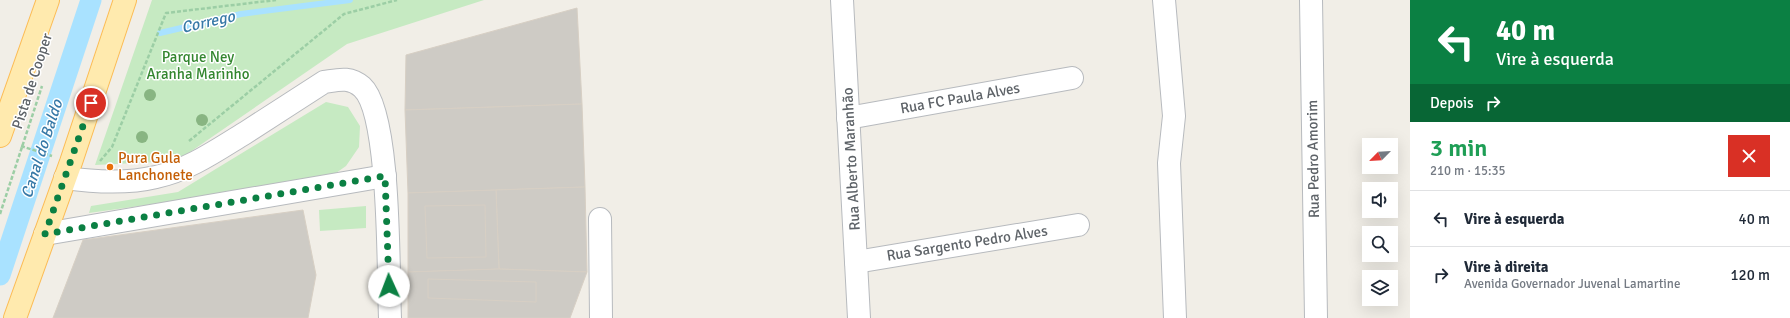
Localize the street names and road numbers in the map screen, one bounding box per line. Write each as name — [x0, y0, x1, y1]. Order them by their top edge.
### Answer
street label: Pista de Cooper — [8, 30, 56, 131]
street label: Rua FC Paula Alves — [899, 79, 1022, 117]
street label: Rua Alberto Maranhão — [838, 87, 864, 231]
street label: Rua Pedro Amorim — [1303, 100, 1323, 218]
street label: Rua Sargento Pedro Alves — [885, 221, 1049, 265]

